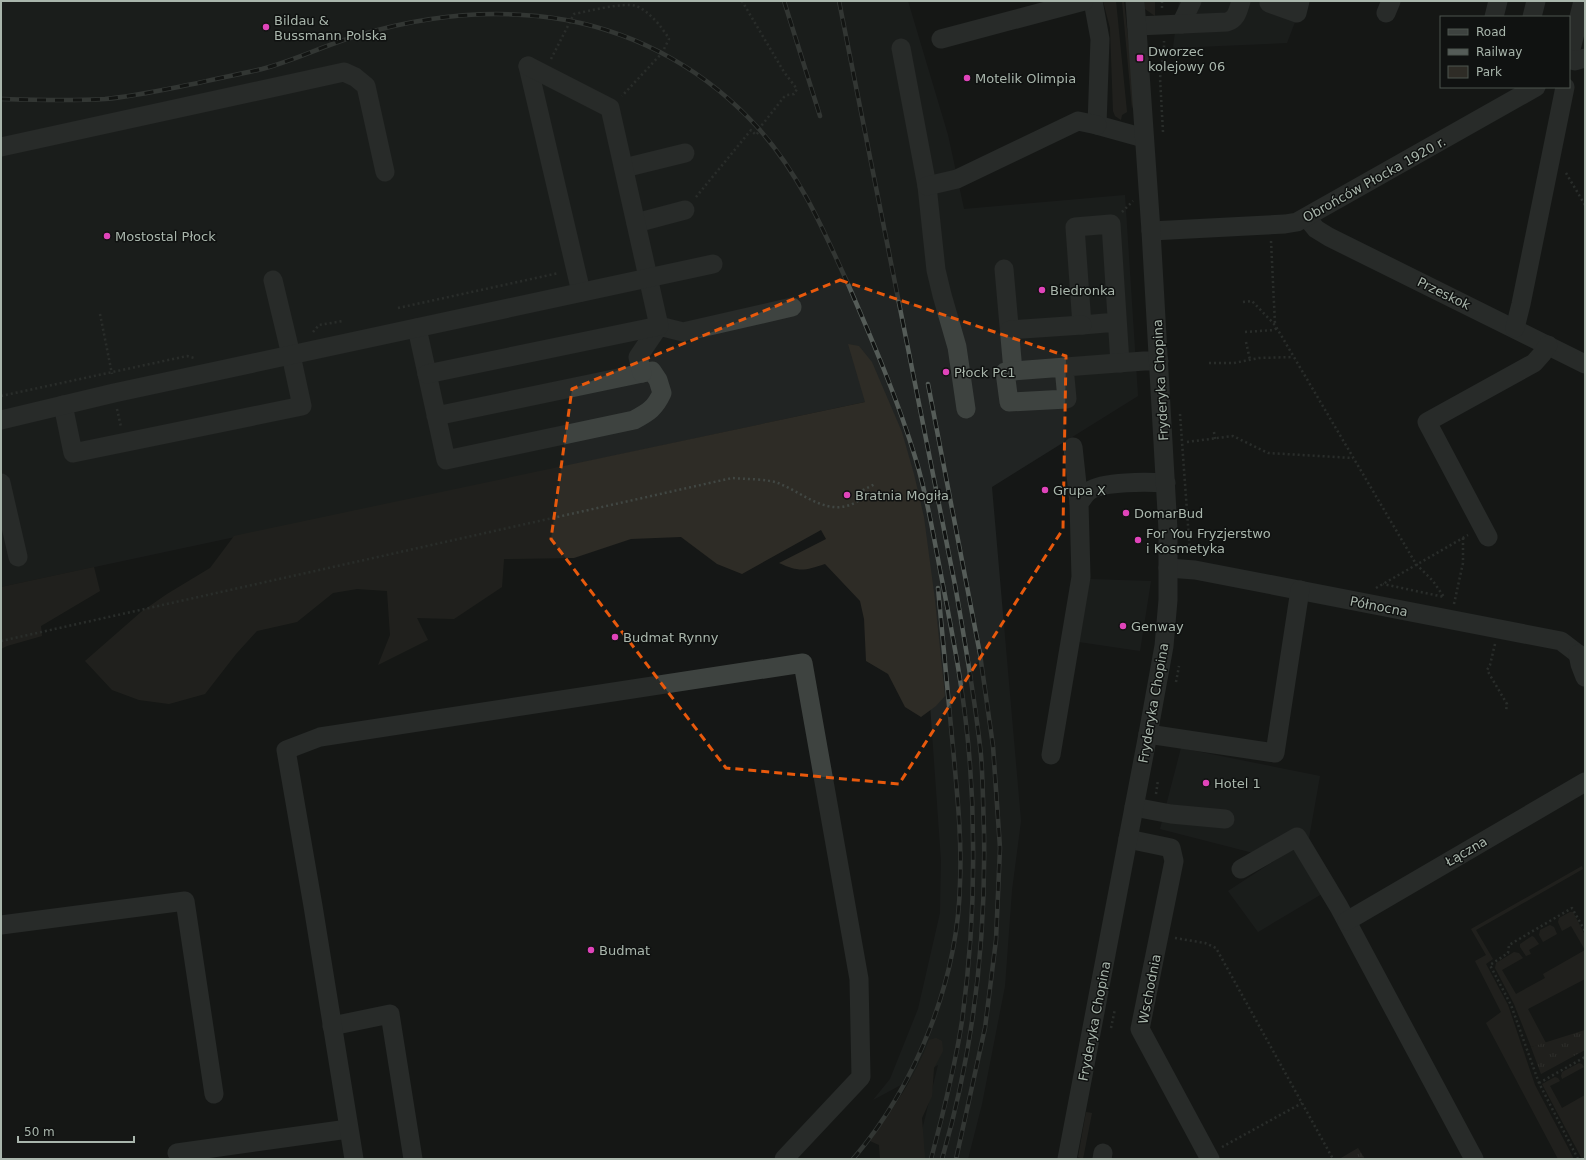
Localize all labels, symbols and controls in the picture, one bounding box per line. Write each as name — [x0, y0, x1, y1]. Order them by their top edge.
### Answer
place label: Bildau & Bussmann Polska — [274, 13, 387, 43]
legend — [1440, 16, 1570, 88]
marker: Bildau & Bussmann Polska — [261, 22, 271, 32]
text: Road — [1476, 25, 1506, 39]
place label: Dworzec kolejowy 06 — [1148, 44, 1225, 74]
text: Railway — [1476, 45, 1522, 59]
marker: Dworzec kolejowy 06 — [1135, 53, 1145, 63]
text: Park — [1476, 65, 1502, 79]
place label: Motelik Olimpia — [975, 71, 1076, 86]
marker: Motelik Olimpia — [962, 73, 972, 83]
street label: Obrońców Płocka 1920 r. — [1300, 134, 1448, 225]
place label: Mostostal Płock — [115, 229, 216, 244]
marker: Mostostal Płock — [102, 231, 112, 241]
street label: Przeskok — [1415, 274, 1473, 313]
place label: Biedronka — [1050, 283, 1115, 298]
marker: Biedronka — [1037, 285, 1047, 295]
street label: Fryderyka Chopina — [1150, 319, 1171, 441]
place label: Płock Pc1 — [954, 365, 1016, 380]
marker: Płock Pc1 — [941, 367, 951, 377]
place label: Grupa X — [1053, 483, 1106, 498]
marker: Grupa X — [1040, 485, 1050, 495]
place label: Bratnia Mogiła — [855, 488, 949, 503]
marker: Bratnia Mogiła — [842, 490, 852, 500]
place label: DomarBud — [1134, 506, 1203, 521]
marker: DomarBud — [1121, 508, 1131, 518]
place label: For You Fryzjerstwo i Kosmetyka — [1146, 526, 1271, 556]
marker: For You Fryzjerstwo i Kosmetyka — [1133, 535, 1143, 545]
street label: Północna — [1349, 594, 1409, 619]
place label: Genway — [1131, 619, 1184, 634]
marker: Genway — [1118, 621, 1128, 631]
place label: Budmat Rynny — [623, 630, 719, 645]
marker: Budmat Rynny — [610, 632, 620, 642]
street label: Fryderyka Chopina — [1136, 642, 1171, 764]
place label: Hotel 1 — [1214, 776, 1261, 791]
marker: Hotel 1 — [1201, 778, 1211, 788]
street label: Łączna — [1442, 834, 1490, 870]
place label: Budmat — [599, 943, 650, 958]
marker: Budmat — [586, 945, 596, 955]
street label: Wschodnia — [1135, 953, 1164, 1025]
street label: Fryderyka Chopina — [1076, 960, 1113, 1082]
scale bar — [18, 1118, 134, 1144]
text: 50 m — [24, 1125, 55, 1139]

